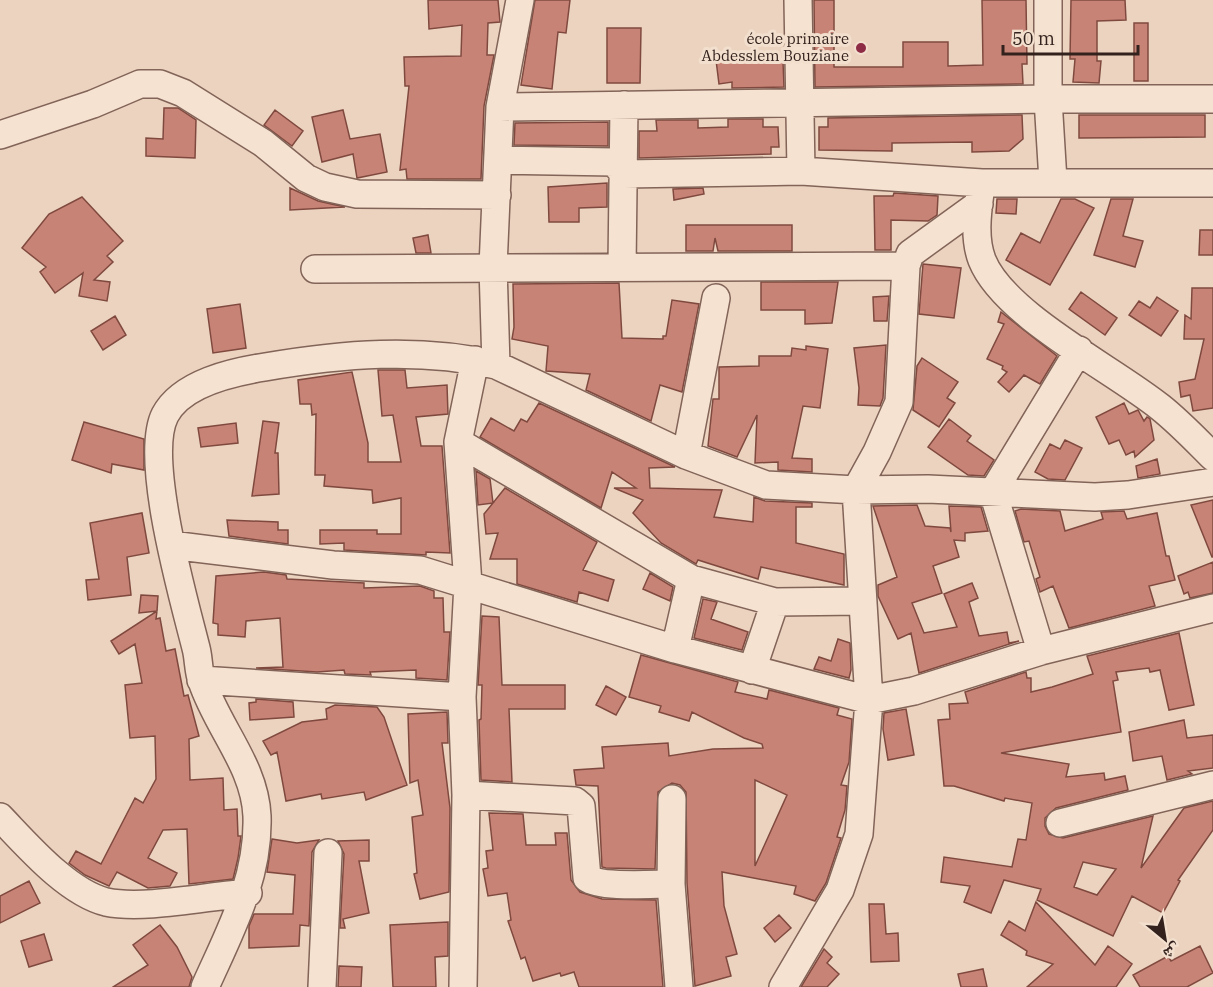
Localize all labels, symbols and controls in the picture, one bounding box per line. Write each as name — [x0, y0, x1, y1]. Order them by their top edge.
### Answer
scale bar — [1003, 18, 1138, 56]
text: 50 m — [1012, 27, 1055, 50]
place label: école primaire Abdesslem Bouziane — [702, 29, 849, 65]
marker: école primaire Abdesslem Bouziane — [854, 41, 868, 55]
north arrow — [1135, 909, 1195, 969]
text: ش — [1160, 939, 1185, 965]

